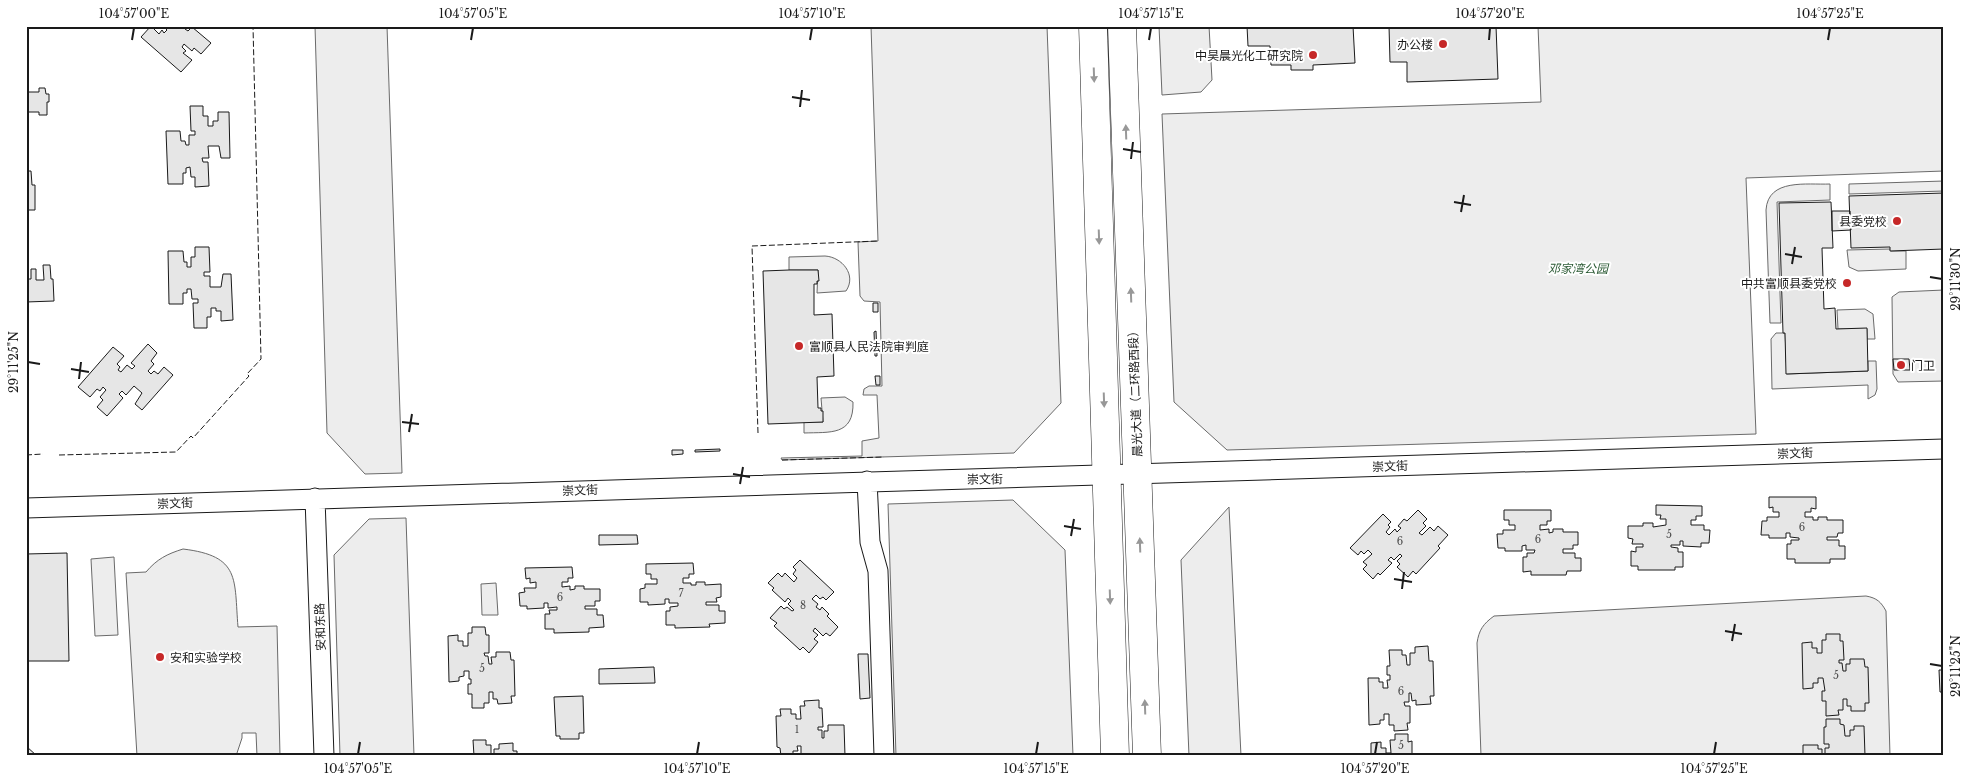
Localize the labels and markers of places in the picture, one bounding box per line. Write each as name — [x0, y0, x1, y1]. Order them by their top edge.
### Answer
place label: 办公楼 — [1397, 37, 1433, 52]
marker: 办公楼 — [1437, 38, 1449, 50]
place label: 中昊晨光化工研究院 — [1195, 48, 1303, 63]
marker: 中昊晨光化工研究院 — [1307, 49, 1319, 61]
place label: 县委党校 — [1839, 214, 1887, 229]
marker: 县委党校 — [1891, 215, 1903, 227]
place label: 中共富顺县委党校 — [1741, 276, 1837, 291]
marker: 中共富顺县委党校 — [1841, 277, 1853, 289]
place label: 富顺县人民法院审判庭 — [809, 339, 929, 354]
marker: 富顺县人民法院审判庭 — [793, 340, 805, 352]
place label: 门卫 — [1911, 358, 1935, 373]
marker: 门卫 — [1895, 359, 1907, 371]
place label: 安和实验学校 — [170, 650, 242, 665]
marker: 安和实验学校 — [154, 651, 166, 663]

